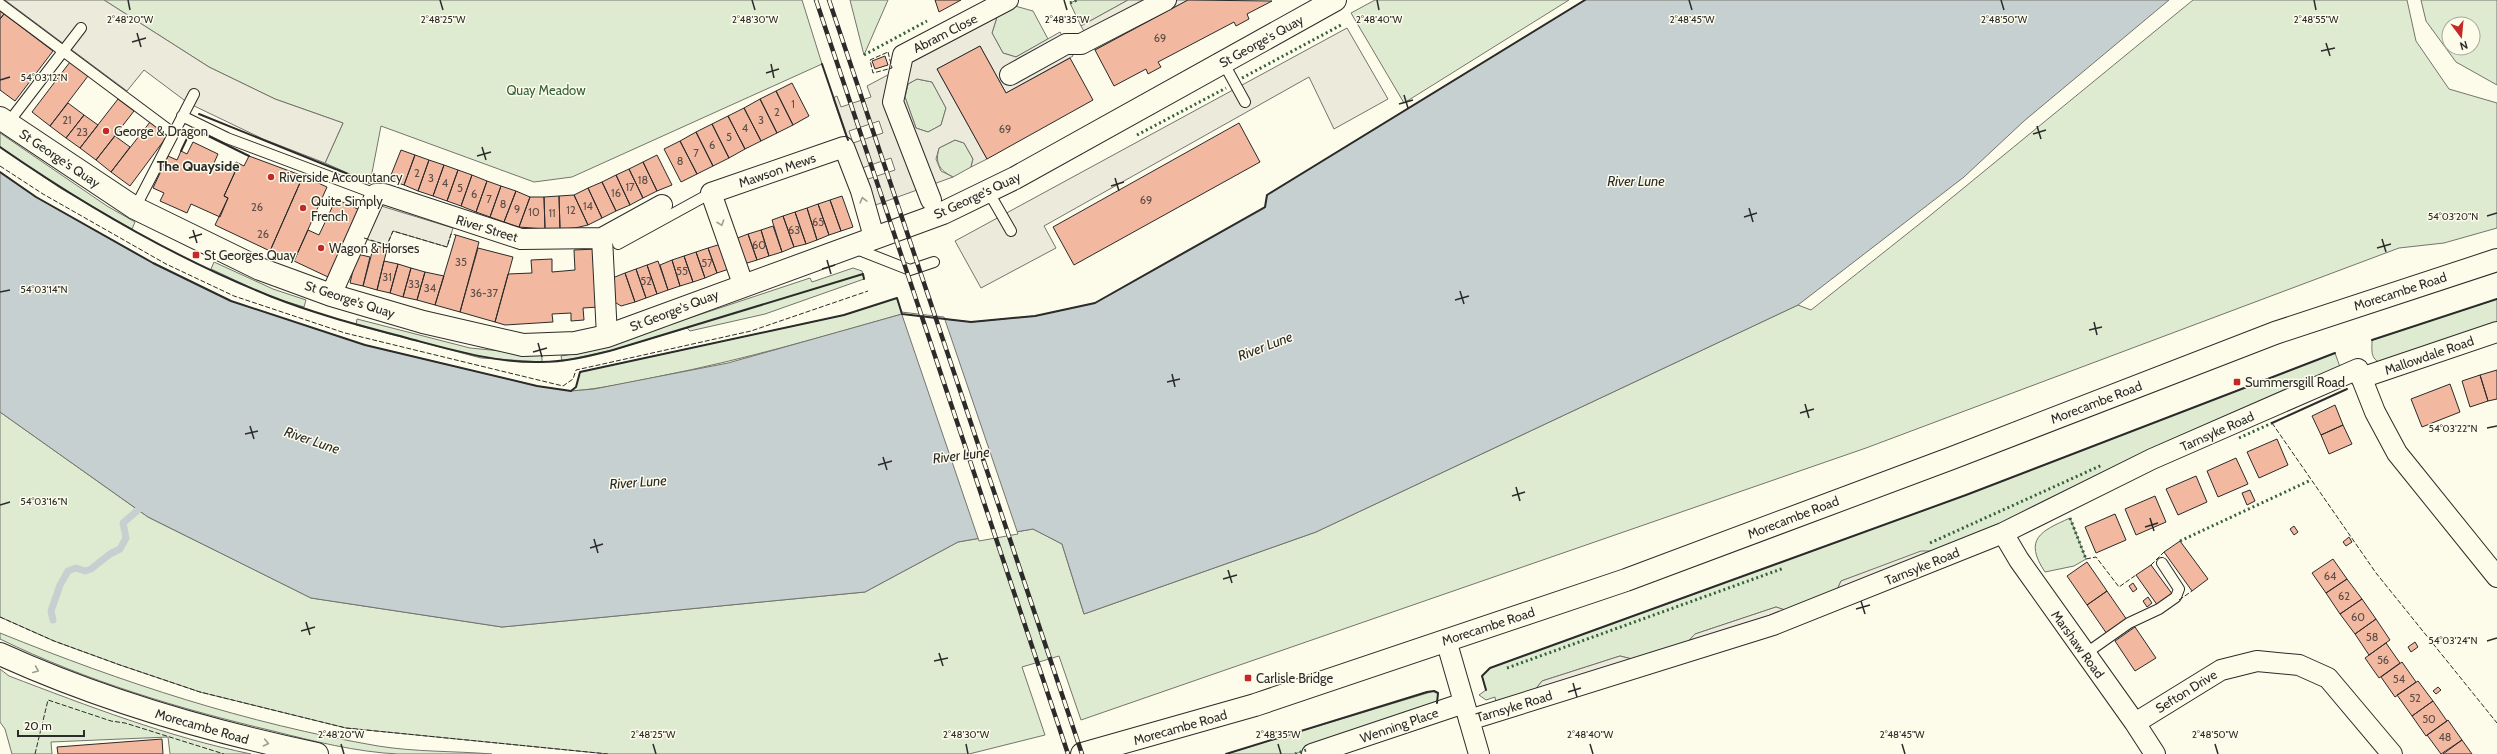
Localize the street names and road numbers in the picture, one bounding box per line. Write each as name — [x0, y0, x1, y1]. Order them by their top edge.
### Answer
street label: Abram Close — [910, 10, 980, 56]
street label: St George's Quay — [1216, 11, 1306, 71]
street label: St George's Quay — [17, 125, 104, 191]
street label: Mawson Mews — [736, 149, 818, 191]
street label: St George's Quay — [931, 168, 1023, 222]
street label: River Street — [454, 211, 520, 245]
street label: Morecambe Road — [2352, 268, 2448, 314]
street label: St George's Quay — [303, 277, 398, 321]
street label: St George's Quay — [627, 286, 721, 334]
street label: Mallowdale Road — [2382, 332, 2476, 378]
street label: Morecambe Road — [2048, 377, 2144, 427]
street label: Tarnsyke Road — [2178, 408, 2256, 454]
street label: Morecambe Road — [1745, 492, 1841, 542]
street label: Tarnsyke Road — [1882, 544, 1962, 588]
street label: Morecambe Road — [1440, 603, 1536, 649]
street label: Marshaw Road — [2048, 607, 2108, 681]
street label: Sefton Drive — [2152, 666, 2220, 716]
street label: Tarnsyke Road — [1474, 687, 1554, 725]
street label: Wenning Place — [1358, 704, 1440, 746]
street label: Morecambe Road — [153, 705, 251, 747]
street label: Morecambe Road — [1131, 706, 1229, 748]

